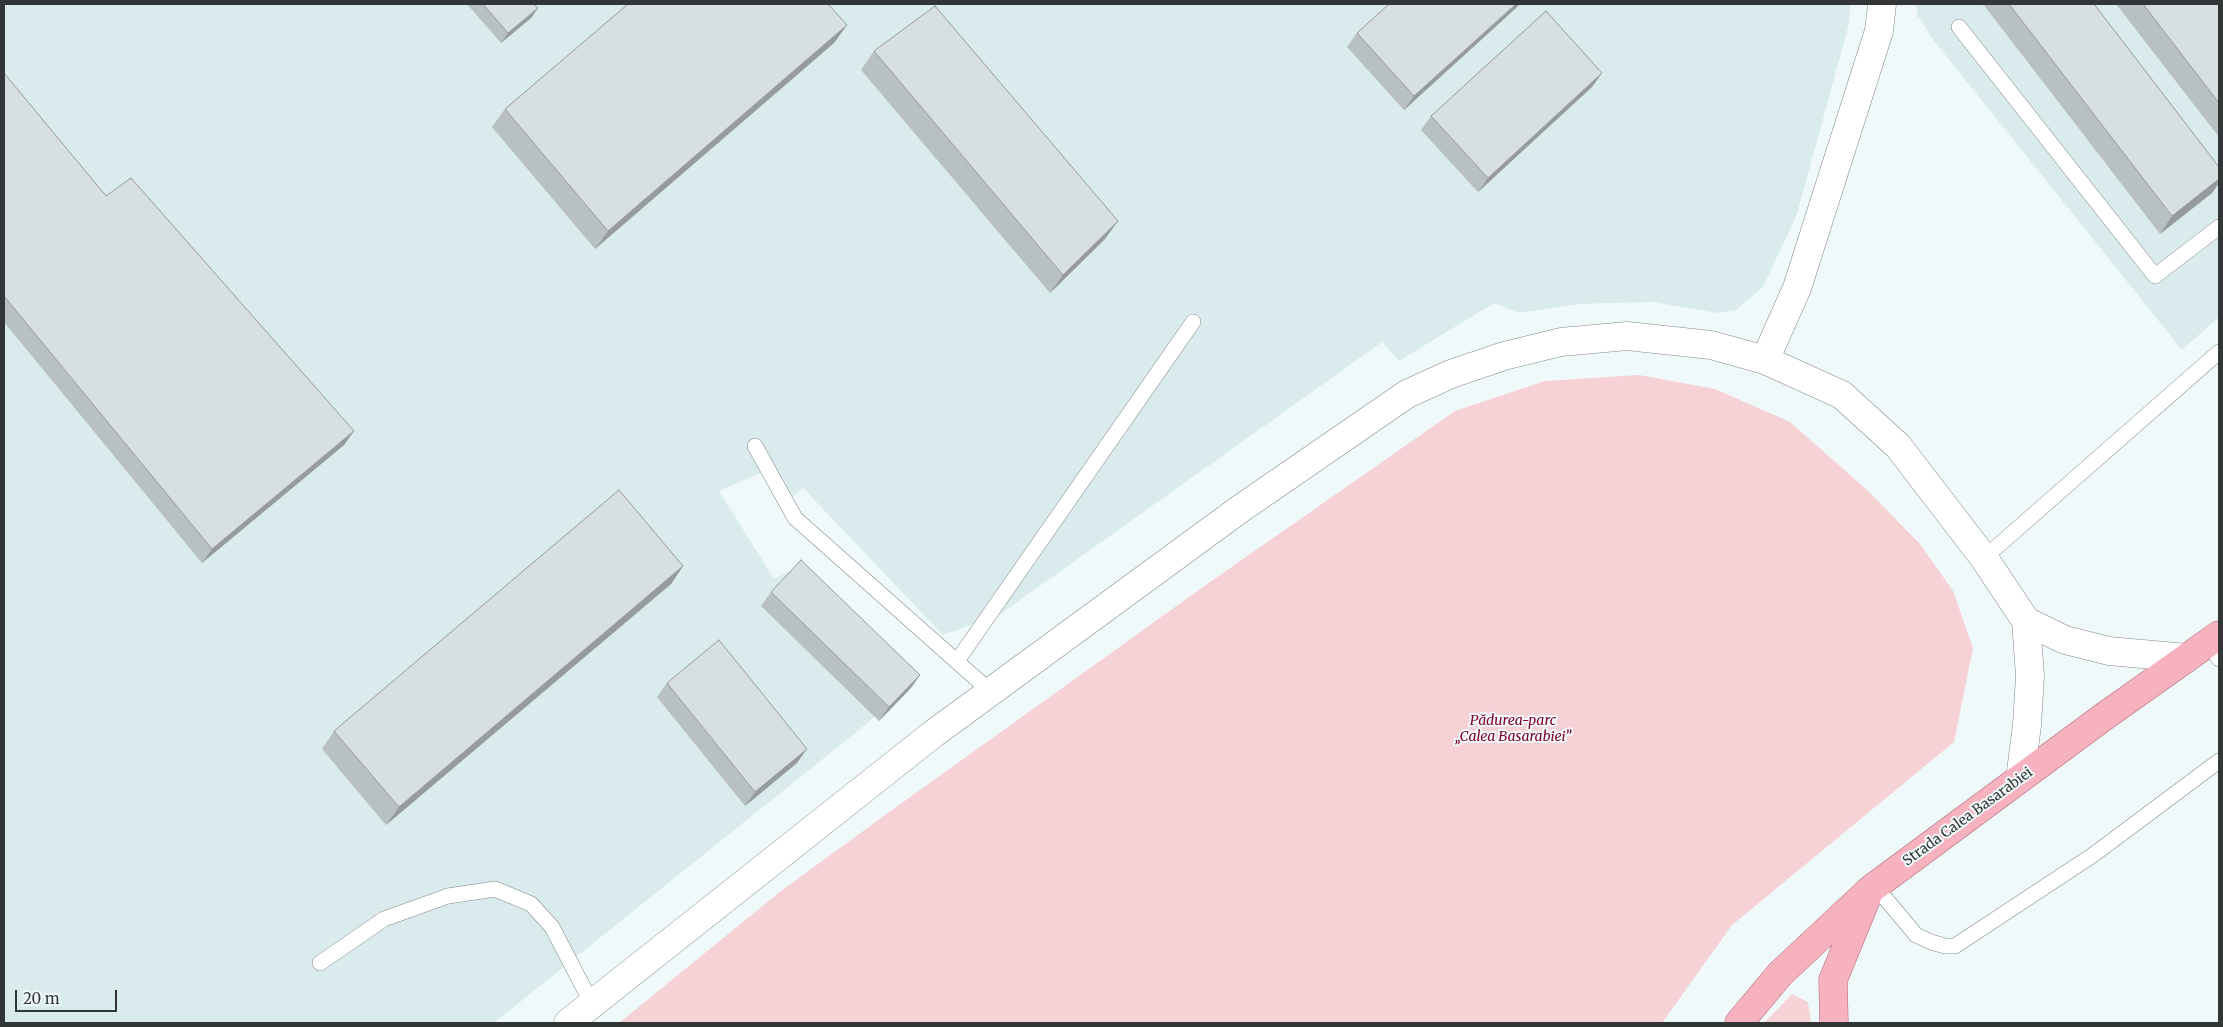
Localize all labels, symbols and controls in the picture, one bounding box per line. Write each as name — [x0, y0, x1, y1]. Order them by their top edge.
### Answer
park label: Pădurea-parc „Calea Basarabiei” — [1455, 713, 1571, 746]
street label: Strada Calea Basarabiei — [1900, 764, 2036, 870]
scale bar — [18, 980, 120, 1012]
text: 20 m — [23, 989, 60, 1008]

